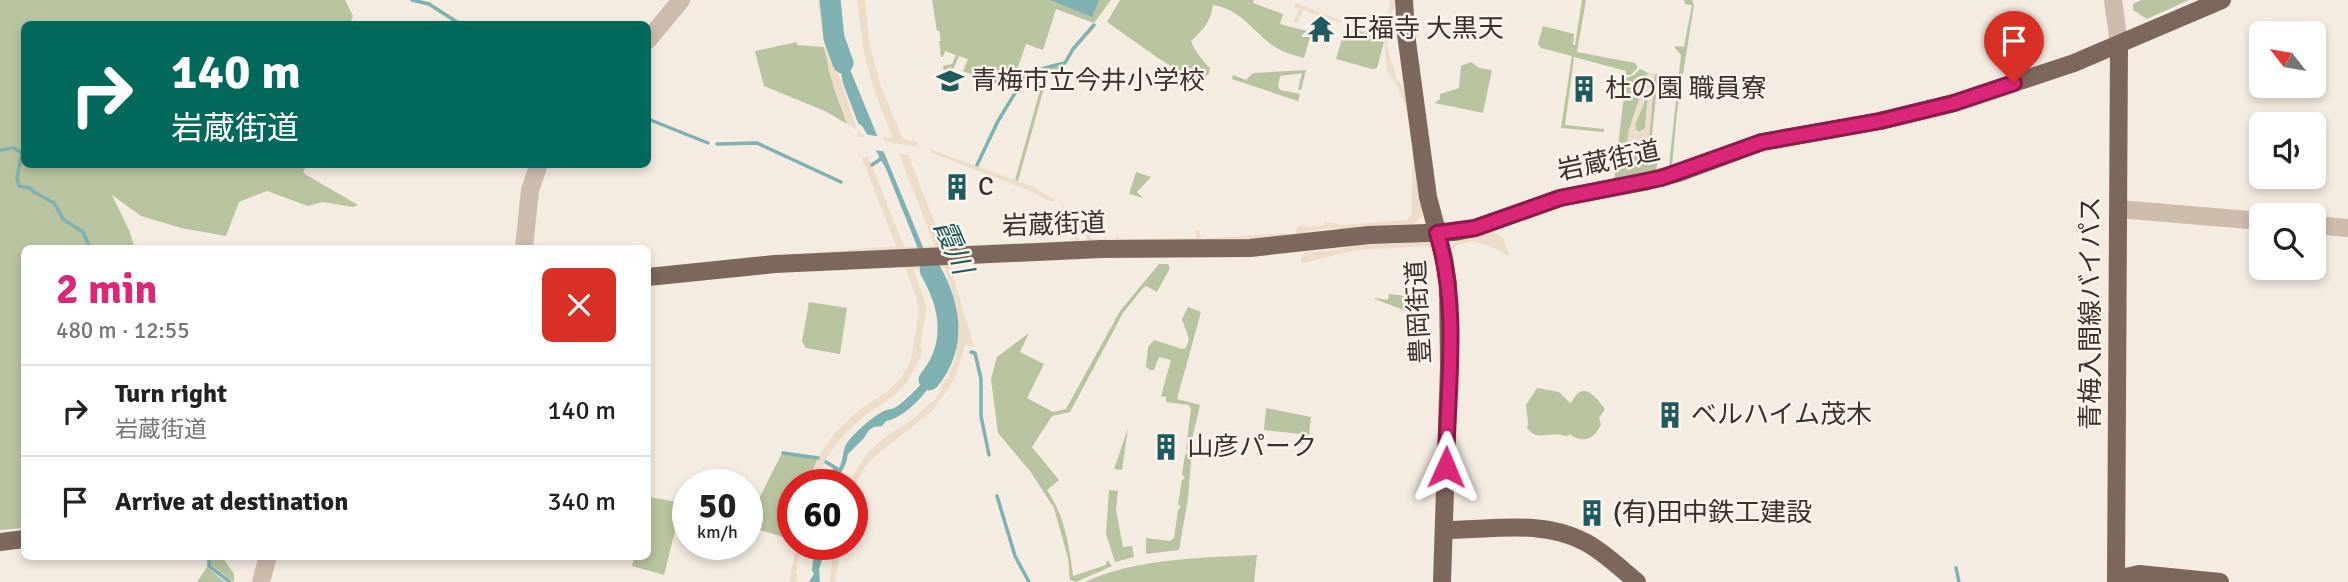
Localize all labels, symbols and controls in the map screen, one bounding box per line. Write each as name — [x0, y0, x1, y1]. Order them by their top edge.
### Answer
pin — [1984, 11, 2044, 83]
place label: 正福寺 大黒天 — [1342, 13, 1504, 45]
temple icon: 正福寺 大黒天 — [1306, 14, 1336, 44]
north arrow — [2249, 21, 2326, 98]
map controls — [2249, 21, 2326, 280]
icon: arrive — [1995, 22, 2033, 60]
text: 140 m — [171, 42, 301, 102]
icon: right — [56, 49, 147, 140]
place label: 青梅市立今井小学校 — [971, 65, 1205, 97]
school or university icon: 青梅市立今井小学校 — [935, 66, 965, 96]
place label: 杜の園 職員寮 — [1605, 73, 1767, 105]
building icon: 杜の園 職員寮 — [1569, 74, 1599, 104]
text: 岩蔵街道 — [171, 109, 299, 148]
button: sound — [2249, 112, 2326, 189]
street label: 岩蔵街道 — [1555, 135, 1663, 187]
place label: C — [978, 171, 994, 203]
building icon: C — [942, 172, 972, 202]
street label: 青梅入間線バイパス — [2075, 196, 2107, 430]
button: search — [2249, 203, 2326, 280]
street label: 岩蔵街道 — [1001, 207, 1107, 243]
water label: 霞川 — [926, 215, 981, 282]
street label: 豊岡街道 — [1400, 259, 1438, 365]
text: 2 min — [56, 264, 157, 315]
button: close — [542, 268, 616, 342]
text: 480 m · 12:55 — [56, 316, 190, 345]
text: Turn right — [115, 378, 227, 410]
icon: right — [56, 392, 94, 430]
text: 140 m — [547, 395, 616, 427]
place label: ベルハイム茂木 — [1691, 399, 1872, 431]
building icon: ベルハイム茂木 — [1655, 400, 1685, 430]
text: 岩蔵街道 — [115, 415, 207, 444]
position arrow — [1409, 430, 1483, 504]
place label: 山彦パーク — [1187, 431, 1317, 463]
building icon: 山彦パーク — [1151, 432, 1181, 462]
speed limit sign: 60 — [777, 469, 868, 560]
icon: arrive — [56, 483, 94, 521]
text: 50 — [699, 484, 736, 527]
text: Arrive at destination — [115, 486, 348, 518]
text: 340 m — [547, 486, 616, 518]
place label: (有)田中鉄工建設 — [1613, 497, 1812, 529]
building icon: (有)田中鉄工建設 — [1577, 498, 1607, 528]
text: km/h — [697, 521, 738, 543]

